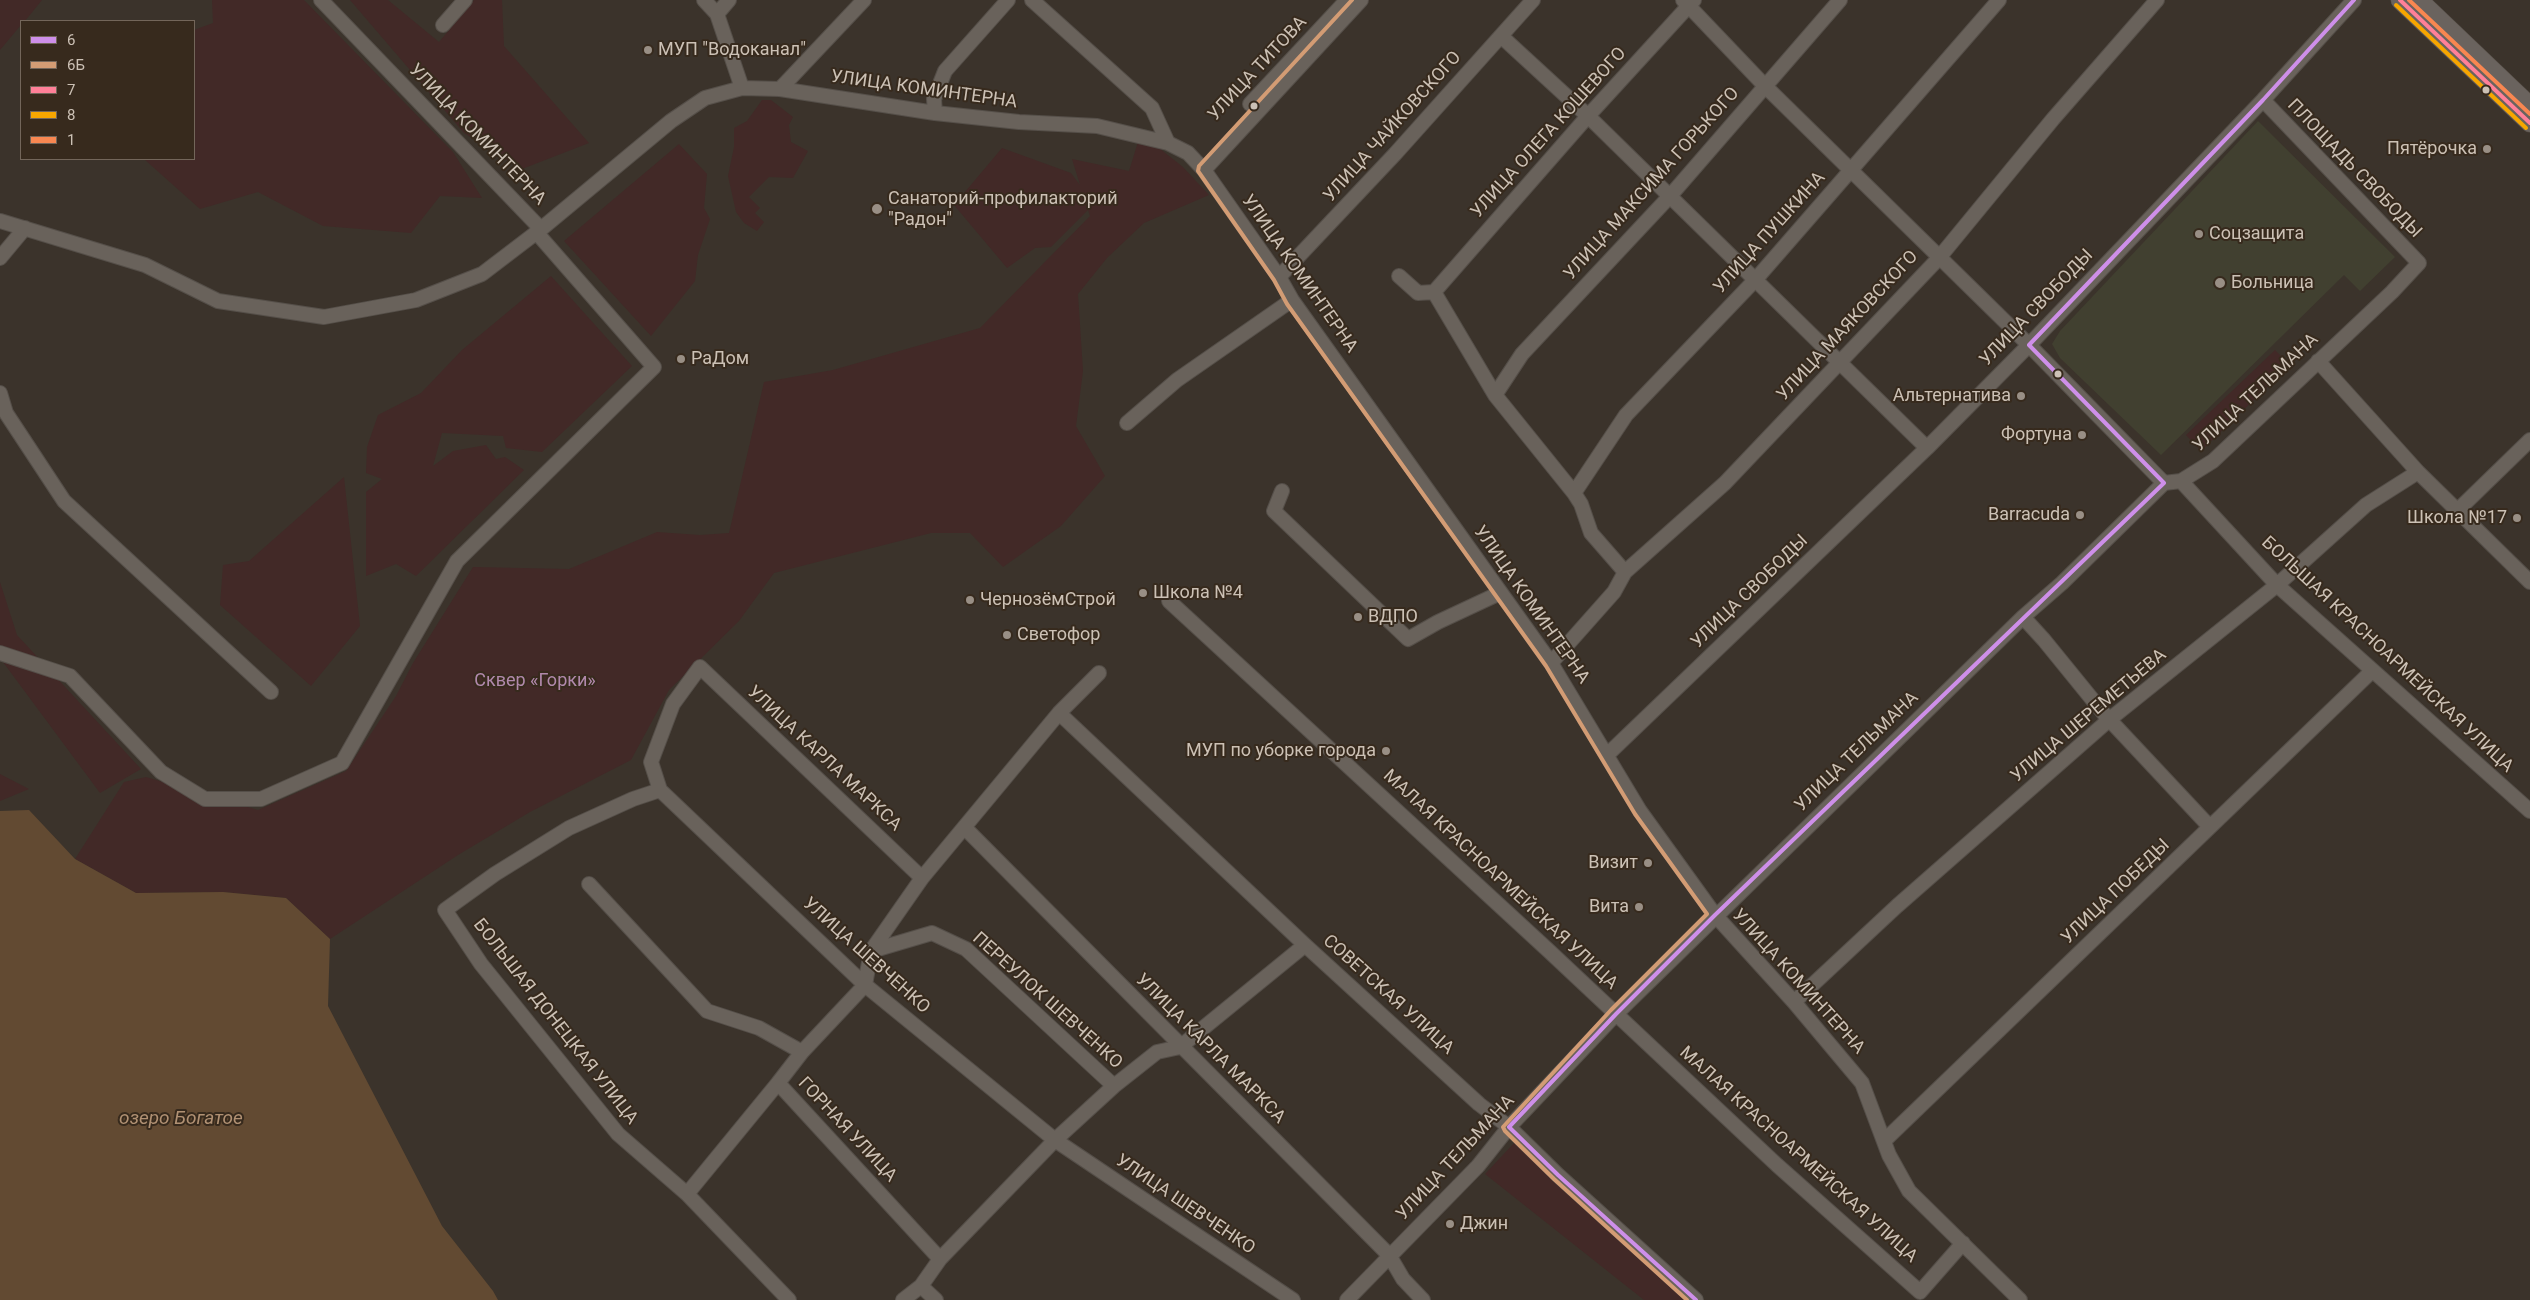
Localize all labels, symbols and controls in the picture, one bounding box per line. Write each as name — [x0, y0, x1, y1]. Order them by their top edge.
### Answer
street label: УЛИЦА ТИТОВА — [1204, 12, 1312, 126]
legend — [20, 20, 195, 160]
text: 6 — [67, 31, 75, 49]
place label: МУП "Водоканал" — [658, 39, 806, 61]
street label: УЛИЦА ОЛЕГА КОШЕВОГО — [1467, 43, 1631, 223]
marker: МУП "Водоканал" — [642, 44, 654, 56]
street label: УЛИЦА ЧАЙКОВСКОГО — [1320, 47, 1466, 207]
text: 6Б — [67, 56, 85, 74]
street label: УЛИЦА КОМИНТЕРНА — [404, 60, 550, 210]
street label: УЛИЦА КОМИНТЕРНА — [829, 66, 1019, 114]
text: 7 — [67, 81, 75, 99]
street label: УЛИЦА МАКСИМА ГОРЬКОГО — [1560, 83, 1744, 285]
unlabelled marker — [2481, 85, 2491, 95]
street label: ПЛОЩАДЬ СВОБОДЫ — [2282, 95, 2426, 243]
unlabelled marker — [1249, 101, 1259, 111]
text: 8 — [67, 106, 75, 124]
text: 1 — [67, 131, 75, 149]
place label: Пятёрочка — [2387, 138, 2477, 160]
marker: Пятёрочка — [2481, 143, 2493, 155]
street label: УЛИЦА ПУШКИНА — [1710, 168, 1830, 298]
place label: Санаторий-профилакторий "Радон" — [888, 188, 1118, 230]
street label: УЛИЦА КОМИНТЕРНА — [1236, 191, 1362, 357]
marker: Санаторий-профилакторий "Радон" — [870, 202, 884, 216]
place label: Соцзащита — [2209, 223, 2304, 245]
marker: Соцзащита — [2193, 228, 2205, 240]
street label: УЛИЦА СВОБОДЫ — [1976, 245, 2098, 371]
street label: УЛИЦА МАЯКОВСКОГО — [1773, 247, 1923, 405]
place label: Больница — [2231, 272, 2314, 294]
marker: Больница — [2213, 276, 2227, 290]
street label: УЛИЦА ТЕЛЬМАНА — [2189, 329, 2323, 457]
place label: РаДом — [691, 348, 749, 370]
marker: РаДом — [675, 353, 687, 365]
unlabelled marker — [2053, 369, 2063, 379]
place label: Альтернатива — [1893, 385, 2011, 407]
marker: Альтернатива — [2015, 390, 2027, 402]
place label: Фортуна — [2001, 424, 2072, 446]
marker: Фортуна — [2076, 429, 2088, 441]
place label: Barracuda — [1988, 504, 2070, 526]
place label: Школа №17 — [2407, 507, 2507, 529]
marker: Barracuda — [2074, 509, 2086, 521]
marker: Школа №17 — [2511, 512, 2523, 524]
street label: УЛИЦА КОМИНТЕРНА — [1468, 522, 1594, 688]
street label: УЛИЦА СВОБОДЫ — [1687, 531, 1813, 653]
street label: БОЛЬШАЯ КРАСНОАРМЕЙСКАЯ УЛИЦА — [2257, 532, 2517, 778]
place label: Школа №4 — [1153, 582, 1243, 604]
marker: Школа №4 — [1137, 587, 1149, 599]
place label: ЧернозёмСтрой — [980, 589, 1116, 611]
marker: ЧернозёмСтрой — [964, 594, 976, 606]
place label: ВДПО — [1368, 606, 1418, 628]
marker: ВДПО — [1352, 611, 1364, 623]
place label: Светофор — [1017, 624, 1100, 646]
marker: Светофор — [1001, 629, 1013, 641]
street label: УЛИЦА ШЕРЕМЕТЬЕВА — [2007, 645, 2171, 787]
park label: Сквер «Горки» — [474, 670, 596, 692]
street label: УЛИЦА КАРЛА МАРКСА — [742, 682, 906, 836]
street label: УЛИЦА ТЕЛЬМАНА — [1791, 688, 1923, 816]
place label: МУП по уборке города — [1186, 740, 1376, 762]
marker: МУП по уборке города — [1380, 745, 1392, 757]
street label: МАЛАЯ КРАСНОАРМЕЙСКАЯ УЛИЦА — [1378, 765, 1622, 995]
street label: УЛИЦА ПОБЕДЫ — [2057, 835, 2175, 949]
place label: Визит — [1588, 852, 1638, 874]
marker: Визит — [1642, 857, 1654, 869]
street label: УЛИЦА ШЕВЧЕНКО — [798, 893, 934, 1019]
place label: Вита — [1589, 896, 1629, 918]
marker: Вита — [1633, 901, 1645, 913]
street label: УЛИЦА КОМИНТЕРНА — [1727, 905, 1869, 1059]
street label: БОЛЬШАЯ ДОНЕЦКАЯ УЛИЦА — [468, 915, 642, 1129]
street label: ПЕРЕУЛОК ШЕВЧЕНКО — [968, 928, 1126, 1074]
street label: СОВЕТСКАЯ УЛИЦА — [1318, 931, 1458, 1059]
street label: УЛИЦА КАРЛА МАРКСА — [1131, 970, 1289, 1128]
street label: МАЛАЯ КРАСНОАРМЕЙСКАЯ УЛИЦА — [1675, 1042, 1921, 1268]
street label: ГОРНАЯ УЛИЦА — [793, 1073, 901, 1187]
street label: УЛИЦА ТЕЛЬМАНА — [1392, 1091, 1520, 1225]
water label: озеро Богатое — [119, 1108, 243, 1130]
street label: УЛИЦА ШЕВЧЕНКО — [1111, 1150, 1259, 1260]
place label: Джин — [1460, 1213, 1508, 1235]
marker: Джин — [1444, 1218, 1456, 1230]

